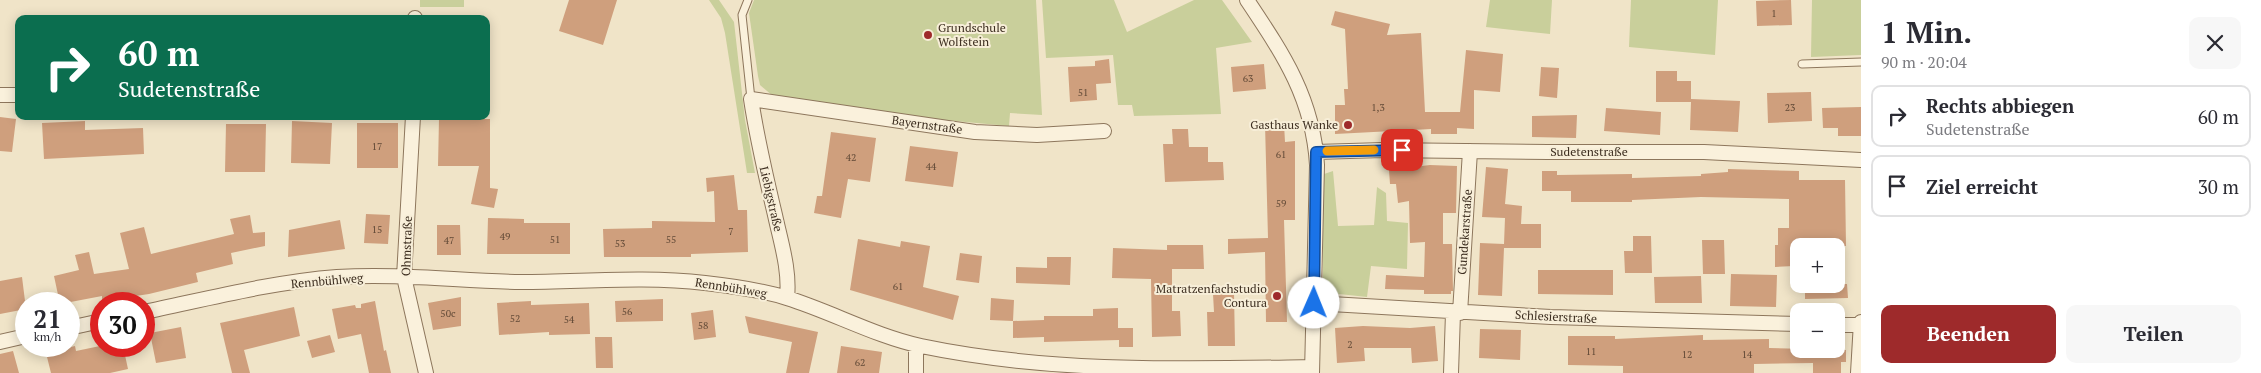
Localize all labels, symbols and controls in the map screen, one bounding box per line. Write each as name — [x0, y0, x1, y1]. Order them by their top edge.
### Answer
house number: 1 — [1771, 7, 1777, 20]
text: 1 Min. — [1881, 12, 1972, 52]
button: close — [2189, 17, 2241, 69]
place label: Grundschule Wolfstein — [938, 20, 1006, 49]
marker: Grundschule Wolfstein — [922, 29, 934, 41]
text: 60 m — [118, 30, 199, 76]
icon: right — [35, 35, 100, 100]
text: 90 m · 20:04 — [1881, 51, 1967, 73]
house number: 63 — [1243, 72, 1253, 85]
text: Sudetenstraße — [118, 74, 260, 103]
house number: 51 — [1078, 86, 1088, 99]
text: Rechts abbiegen — [1926, 93, 2074, 118]
house number: 1,3 — [1371, 101, 1385, 114]
house number: 23 — [1785, 101, 1795, 114]
icon: right — [1883, 102, 1911, 130]
text: 60 m — [2198, 104, 2239, 129]
street label: Bayernstraße — [891, 112, 963, 137]
place label: Gasthaus Wanke — [1250, 117, 1338, 132]
text: Sudetenstraße — [1926, 118, 2030, 140]
marker: Gasthaus Wanke — [1342, 119, 1354, 131]
pin — [1381, 129, 1423, 171]
icon: arrive — [1388, 136, 1416, 164]
house number: 17 — [372, 140, 382, 153]
street label: Sudetenstraße — [1550, 144, 1628, 159]
house number: 61 — [1276, 148, 1286, 161]
house number: 42 — [846, 151, 856, 164]
house number: 44 — [926, 160, 937, 173]
street label: Liebigstraße — [757, 165, 786, 233]
icon: arrive — [1883, 172, 1911, 200]
text: Ziel erreicht — [1926, 174, 2038, 199]
text: 30 m — [2198, 174, 2239, 199]
street label: Gundekarstraße — [1454, 189, 1475, 275]
house number: 59 — [1276, 197, 1286, 210]
street label: Ohmstraße — [398, 216, 415, 276]
house number: 15 — [372, 223, 382, 236]
house number: 7 — [728, 225, 734, 238]
house number: 49 — [500, 230, 510, 243]
house number: 51 — [550, 233, 560, 246]
house number: 55 — [666, 233, 676, 246]
house number: 47 — [444, 234, 454, 247]
house number: 53 — [615, 237, 625, 250]
map controls — [1790, 238, 1845, 358]
button: + — [1790, 238, 1845, 293]
street label: Rennbühlweg — [290, 270, 365, 291]
street label: Rennbühlweg — [694, 274, 769, 301]
position arrow — [1287, 276, 1339, 328]
house number: 61 — [893, 280, 903, 293]
place label: Matratzenfachstudio Contura — [1156, 281, 1267, 310]
marker: Matratzenfachstudio Contura — [1271, 290, 1283, 302]
speed limit sign: 30 — [90, 292, 155, 357]
text: 21 — [33, 302, 62, 335]
button: − — [1790, 303, 1845, 358]
house number: 56 — [622, 305, 633, 318]
button: Beenden — [1881, 305, 2056, 363]
button: Teilen — [2066, 305, 2241, 363]
house number: 50c — [440, 307, 456, 320]
street label: Schlesierstraße — [1515, 307, 1597, 326]
house number: 52 — [510, 312, 520, 325]
house number: 54 — [564, 313, 575, 326]
house number: 58 — [698, 319, 708, 332]
text: km/h — [34, 329, 61, 344]
house number: 2 — [1347, 338, 1353, 351]
house number: 11 — [1586, 345, 1596, 358]
house number: 12 — [1682, 348, 1692, 361]
house number: 14 — [1742, 348, 1753, 361]
house number: 62 — [855, 356, 865, 369]

